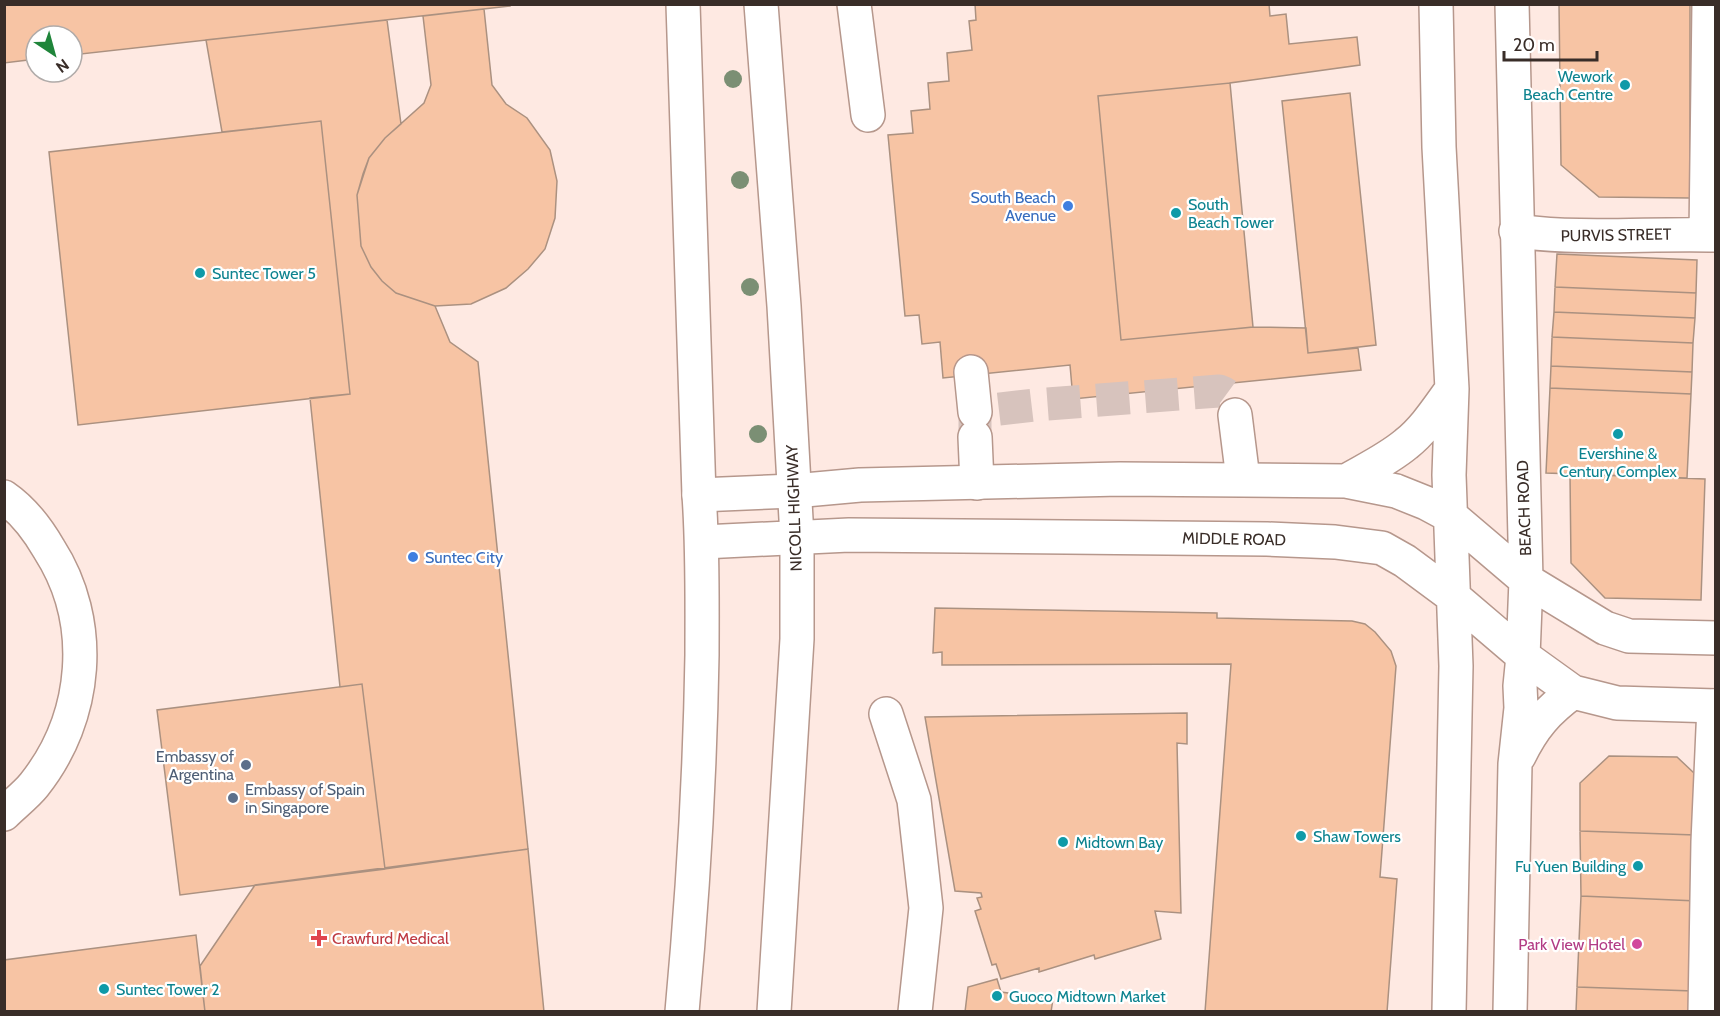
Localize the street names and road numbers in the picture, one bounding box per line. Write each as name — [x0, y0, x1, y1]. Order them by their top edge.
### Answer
street label: PURVIS STREET — [1560, 225, 1672, 245]
street label: NICOLL HIGHWAY — [782, 443, 806, 572]
street label: BEACH ROAD — [1513, 460, 1535, 556]
street label: MIDDLE ROAD — [1182, 529, 1286, 549]

